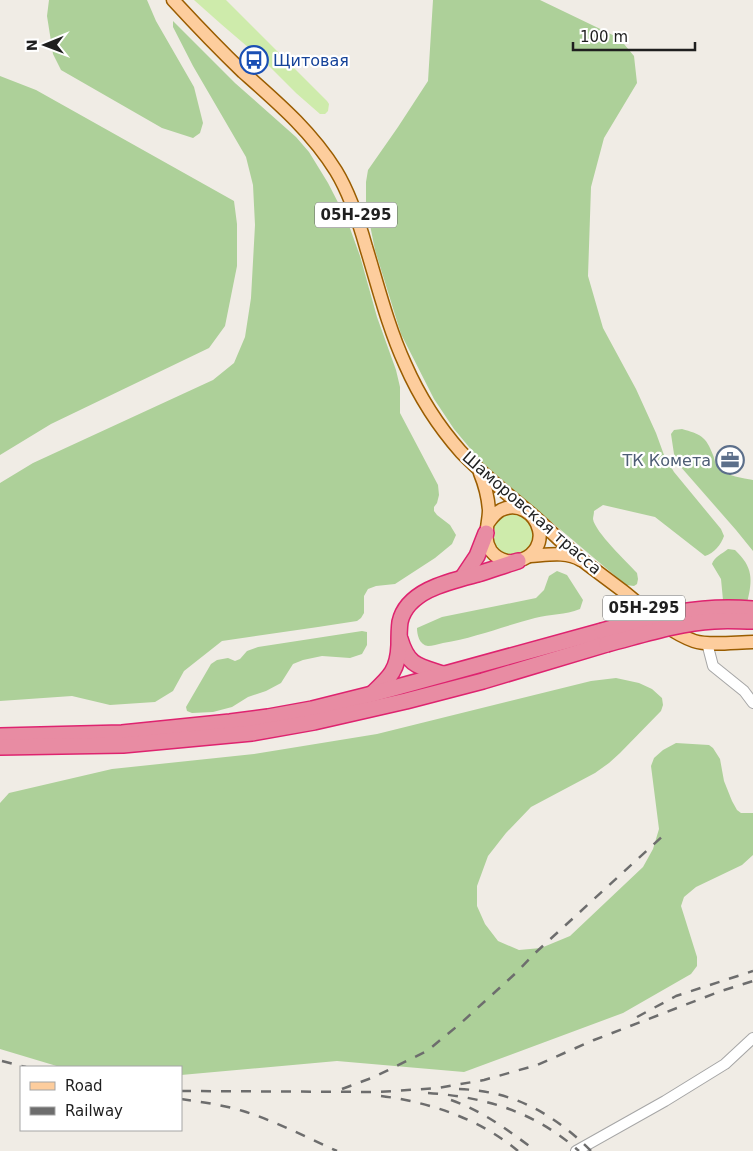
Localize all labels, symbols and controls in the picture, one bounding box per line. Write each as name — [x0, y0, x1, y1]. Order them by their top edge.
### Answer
north arrow — [20, 20, 70, 70]
scale bar — [573, 20, 696, 52]
text: 100 m — [580, 28, 628, 46]
text: N — [24, 39, 40, 51]
bus stop icon: Щитовая — [239, 45, 269, 75]
place label: Щитовая — [273, 51, 349, 70]
road number: 05Н-295 — [315, 202, 397, 228]
office icon: ТК Комета — [715, 445, 745, 475]
street label: Шаморовская трасса — [459, 448, 605, 578]
place label: ТК Комета — [622, 451, 711, 470]
road number: 05Н-295 — [603, 596, 685, 620]
legend — [20, 1066, 182, 1131]
text: Road — [65, 1077, 103, 1095]
text: Railway — [65, 1102, 123, 1120]

